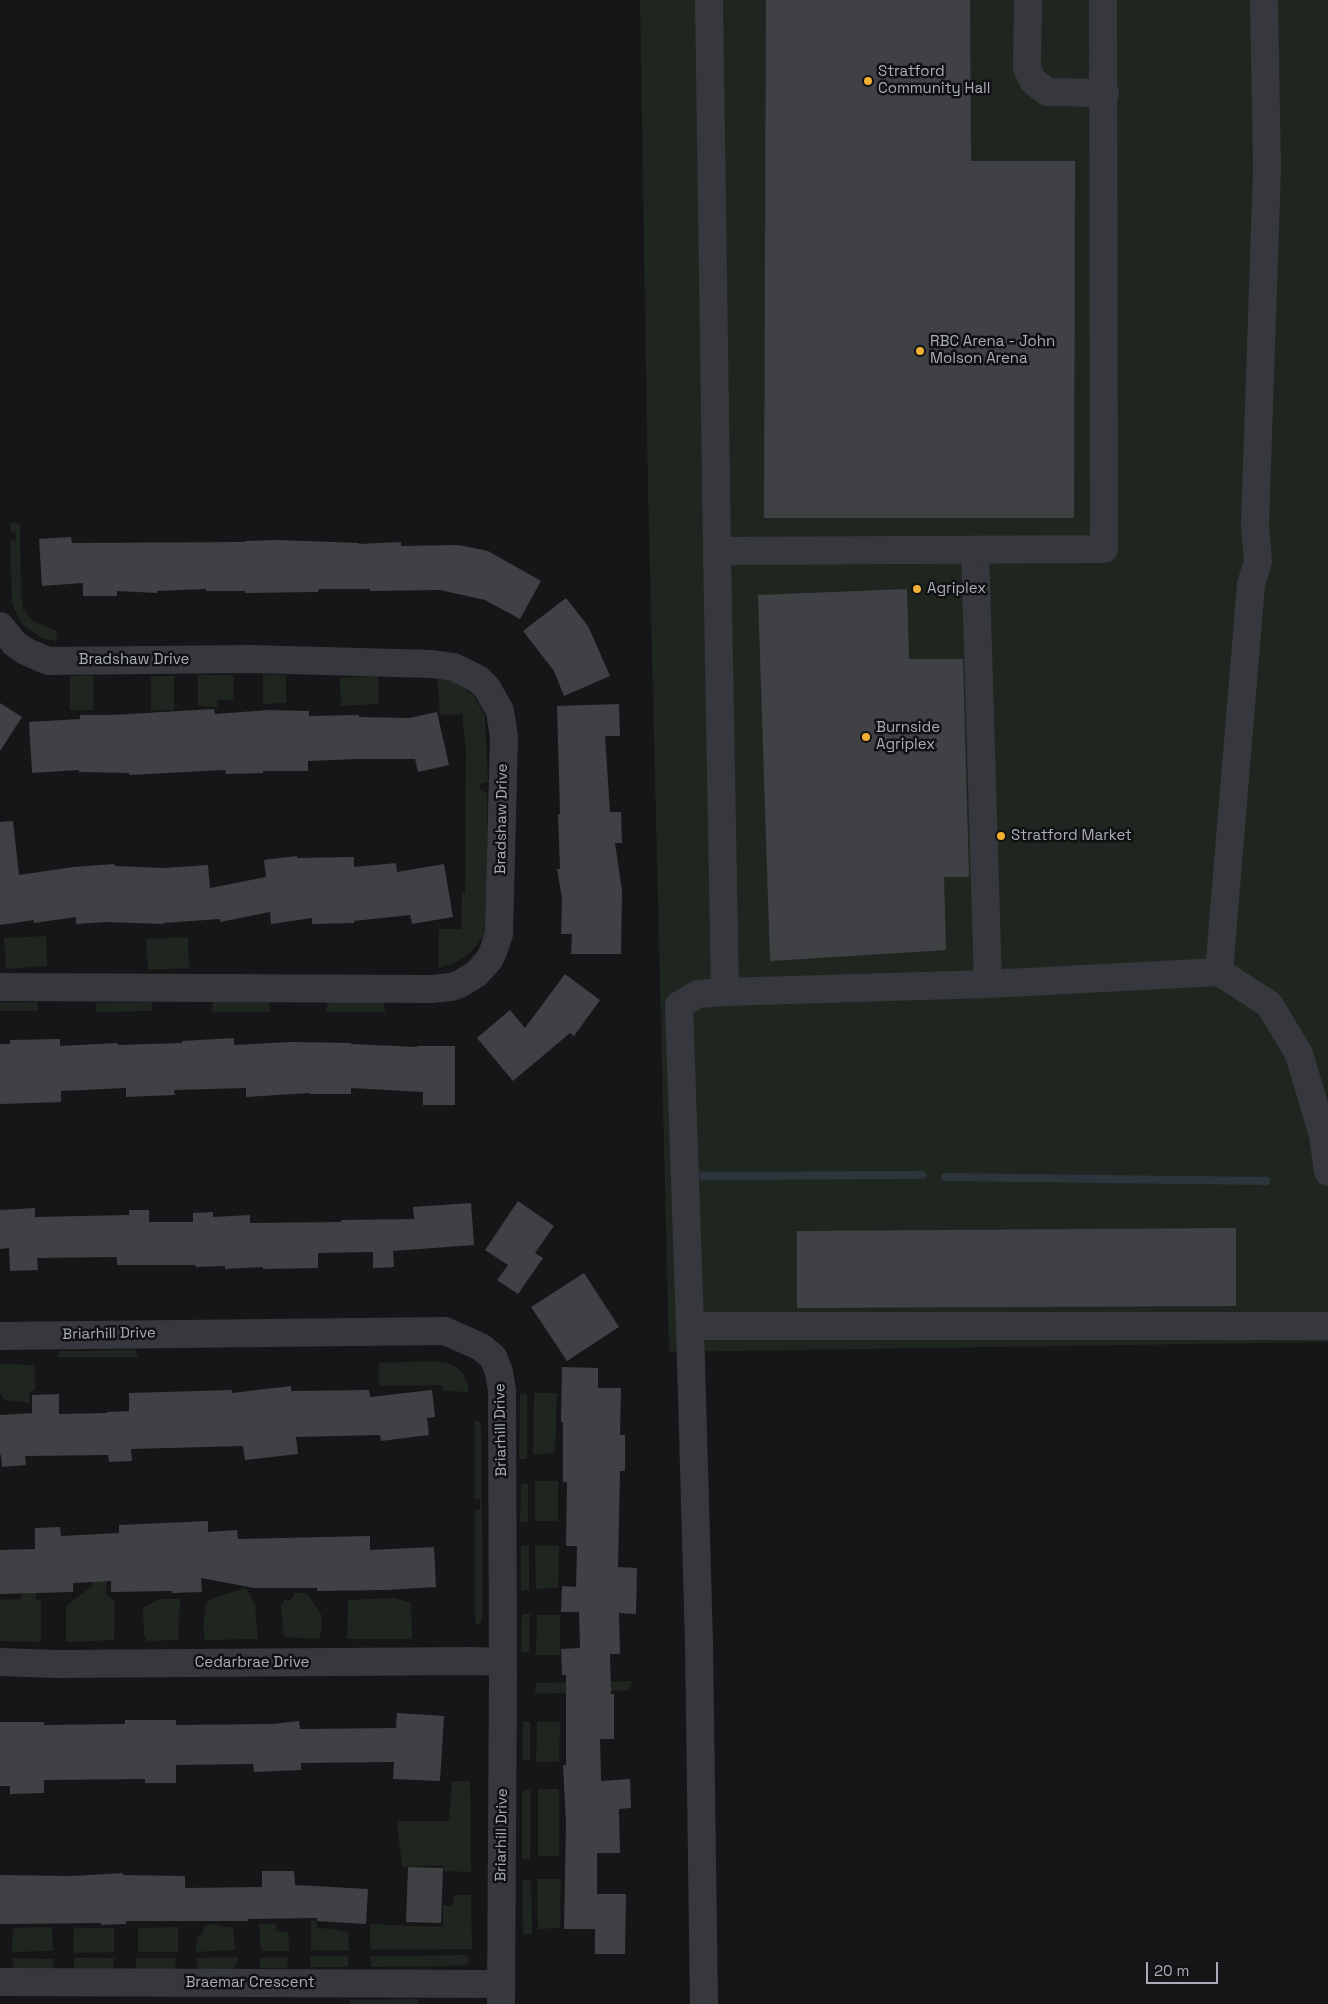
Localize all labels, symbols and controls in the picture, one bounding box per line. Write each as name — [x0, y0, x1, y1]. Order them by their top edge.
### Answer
place label: Stratford Community Hall — [878, 63, 990, 98]
marker: Stratford Community Hall — [862, 75, 874, 87]
place label: RBC Arena - John Molson Arena — [930, 333, 1055, 368]
marker: RBC Arena - John Molson Arena — [914, 345, 926, 357]
place label: Agriplex — [927, 580, 986, 598]
marker: Agriplex — [911, 583, 923, 595]
street label: Bradshaw Drive — [79, 651, 189, 669]
place label: Burnside Agriplex — [876, 719, 940, 754]
marker: Burnside Agriplex — [860, 731, 872, 743]
street label: Bradshaw Drive — [492, 763, 512, 875]
place label: Stratford Market — [1011, 827, 1132, 845]
marker: Stratford Market — [995, 830, 1007, 842]
street label: Briarhill Drive — [62, 1324, 156, 1344]
street label: Briarhill Drive — [491, 1383, 511, 1477]
street label: Cedarbrae Drive — [195, 1654, 309, 1672]
street label: Briarhill Drive — [492, 1788, 512, 1882]
scale bar — [1148, 1952, 1220, 1984]
text: 20 m — [1154, 1961, 1189, 1980]
street label: Braemar Crescent — [185, 1974, 315, 1992]

